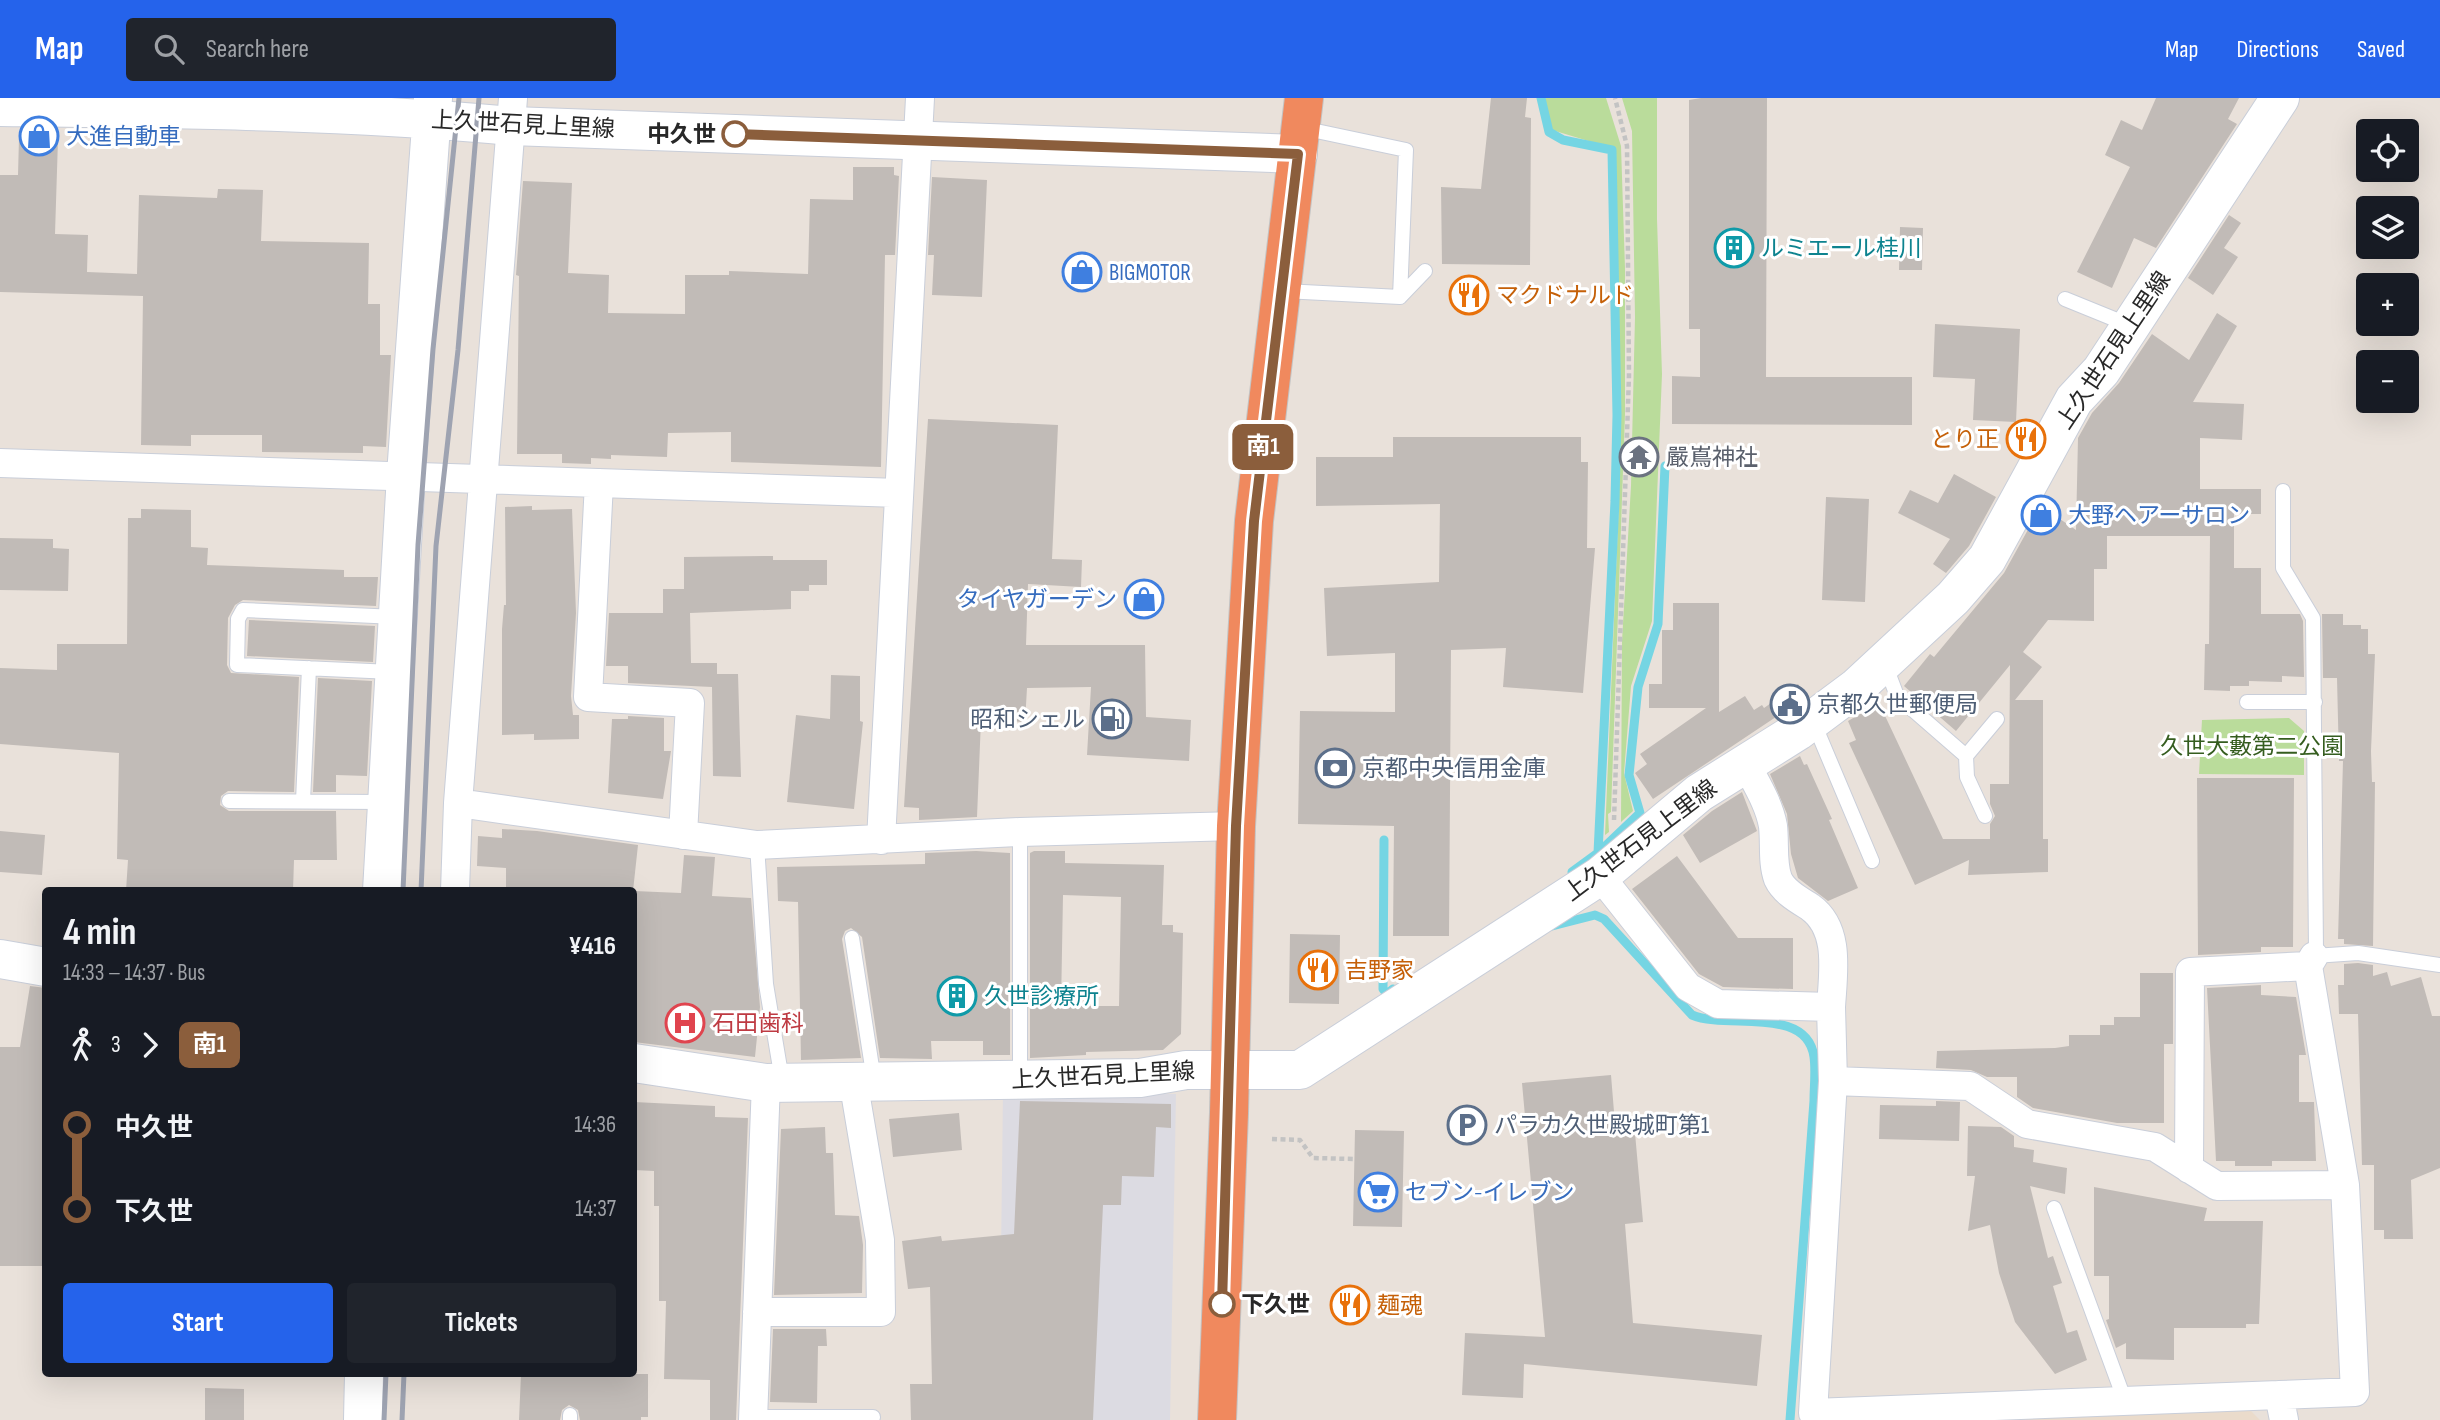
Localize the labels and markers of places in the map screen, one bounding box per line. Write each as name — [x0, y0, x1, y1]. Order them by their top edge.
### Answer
shop icon: 大進自動車 — [18, 115, 60, 157]
place label: 中久世 — [647, 121, 716, 149]
marker: 中久世 — [722, 121, 748, 147]
place label: 大進自動車 — [66, 123, 181, 151]
building icon: ルミエール桂川 — [1713, 227, 1755, 269]
place label: ルミエール桂川 — [1761, 235, 1922, 263]
shop icon: BIGMOTOR — [1061, 251, 1103, 293]
place label: BIGMOTOR — [1109, 259, 1191, 287]
restaurant icon: マクドナルド — [1448, 274, 1490, 316]
place label: マクドナルド — [1496, 282, 1634, 310]
restaurant icon: とり正 — [2005, 418, 2047, 460]
place label: とり正 — [1930, 426, 1999, 454]
temple icon: 嚴嶌神社 — [1618, 436, 1660, 478]
place label: 嚴嶌神社 — [1666, 444, 1758, 472]
shop icon: 大野ヘアーサロン — [2020, 494, 2062, 536]
place label: 大野ヘアーサロン — [2068, 502, 2250, 530]
shop icon: タイヤガーデン — [1123, 578, 1165, 620]
place label: タイヤガーデン — [957, 586, 1117, 614]
public building icon: 京都久世郵便局 — [1769, 683, 1811, 725]
place label: 京都久世郵便局 — [1817, 691, 1978, 719]
fuel station icon: 昭和シェル — [1091, 698, 1133, 740]
place label: 昭和シェル — [970, 706, 1085, 734]
bank icon: 京都中央信用金庫 — [1314, 747, 1356, 789]
place label: 京都中央信用金庫 — [1362, 755, 1546, 783]
restaurant icon: 吉野家 — [1297, 949, 1339, 991]
place label: 吉野家 — [1345, 957, 1414, 985]
building icon: 久世診療所 — [936, 975, 978, 1017]
place label: 久世診療所 — [984, 983, 1099, 1011]
hospital icon: 石田歯科 — [664, 1002, 706, 1044]
place label: 石田歯科 — [712, 1010, 804, 1038]
parking icon: パラカ久世殿城町第1 — [1446, 1104, 1488, 1146]
place label: パラカ久世殿城町第1 — [1494, 1112, 1709, 1140]
supermarket icon: セブン-イレブン — [1357, 1171, 1399, 1213]
place label: セブン-イレブン — [1405, 1179, 1574, 1207]
restaurant icon: 麺魂 — [1329, 1284, 1371, 1326]
marker: 下久世 — [1209, 1291, 1235, 1317]
place label: 下久世 — [1241, 1291, 1310, 1319]
place label: 麺魂 — [1377, 1292, 1423, 1320]

